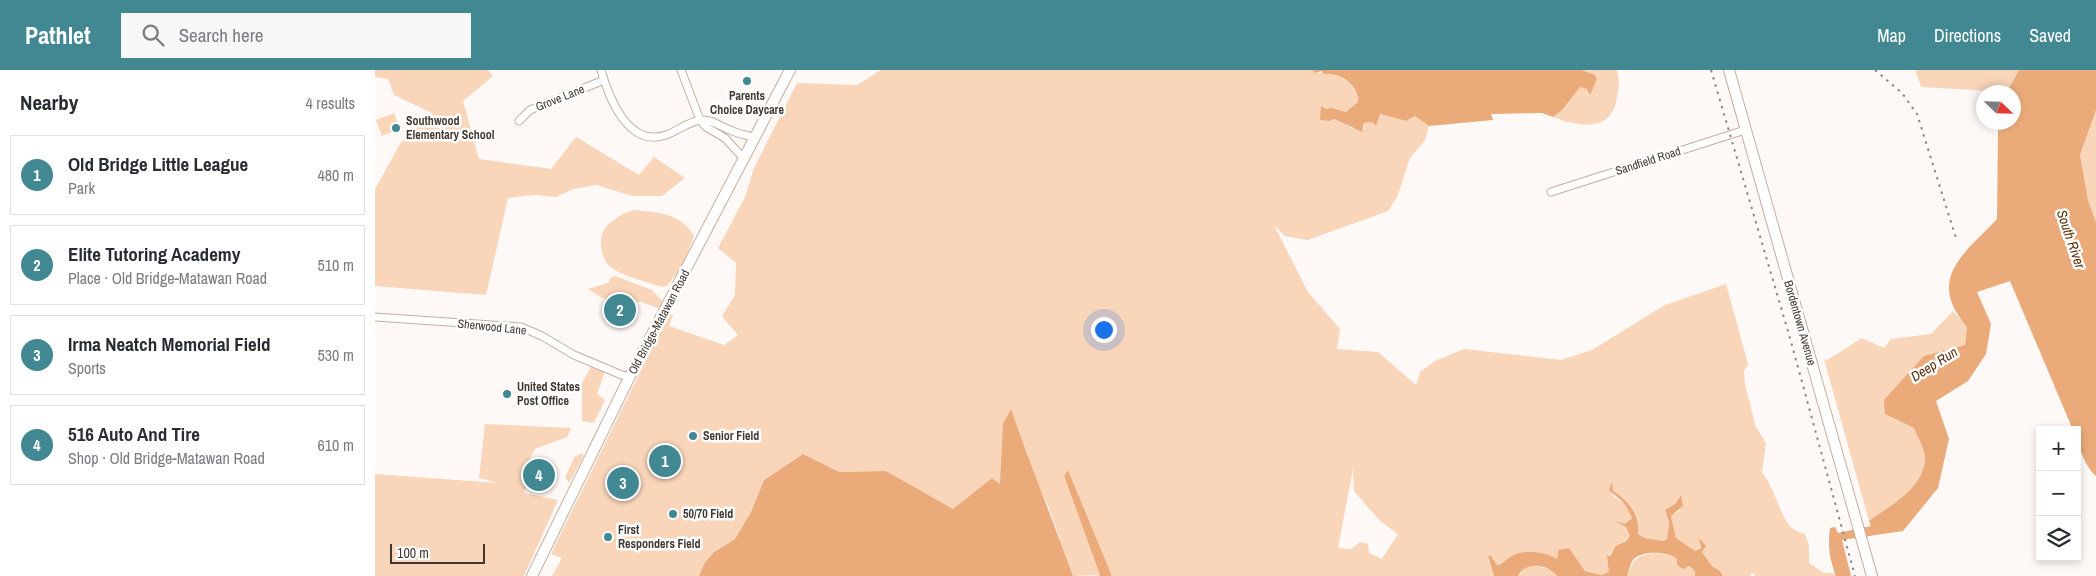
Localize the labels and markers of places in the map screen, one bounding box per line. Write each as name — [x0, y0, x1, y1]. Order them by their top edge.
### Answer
marker: Parents Choice Daycare — [741, 75, 753, 87]
place label: Parents Choice Daycare — [710, 88, 784, 118]
place label: Southwood Elementary School — [406, 113, 495, 143]
marker: Southwood Elementary School — [390, 122, 402, 134]
pin: 2 — [604, 291, 636, 329]
place label: United States Post Office — [517, 379, 580, 409]
marker: United States Post Office — [501, 388, 513, 400]
place label: Senior Field — [703, 428, 759, 444]
marker: Senior Field — [687, 430, 699, 442]
pin: 1 — [649, 442, 681, 480]
pin: 4 — [523, 456, 555, 494]
pin: 3 — [607, 464, 639, 502]
place label: 50/70 Field — [683, 506, 733, 522]
marker: 50/70 Field — [667, 508, 679, 520]
place label: First Responders Field — [618, 522, 701, 552]
marker: First Responders Field — [602, 531, 614, 543]

